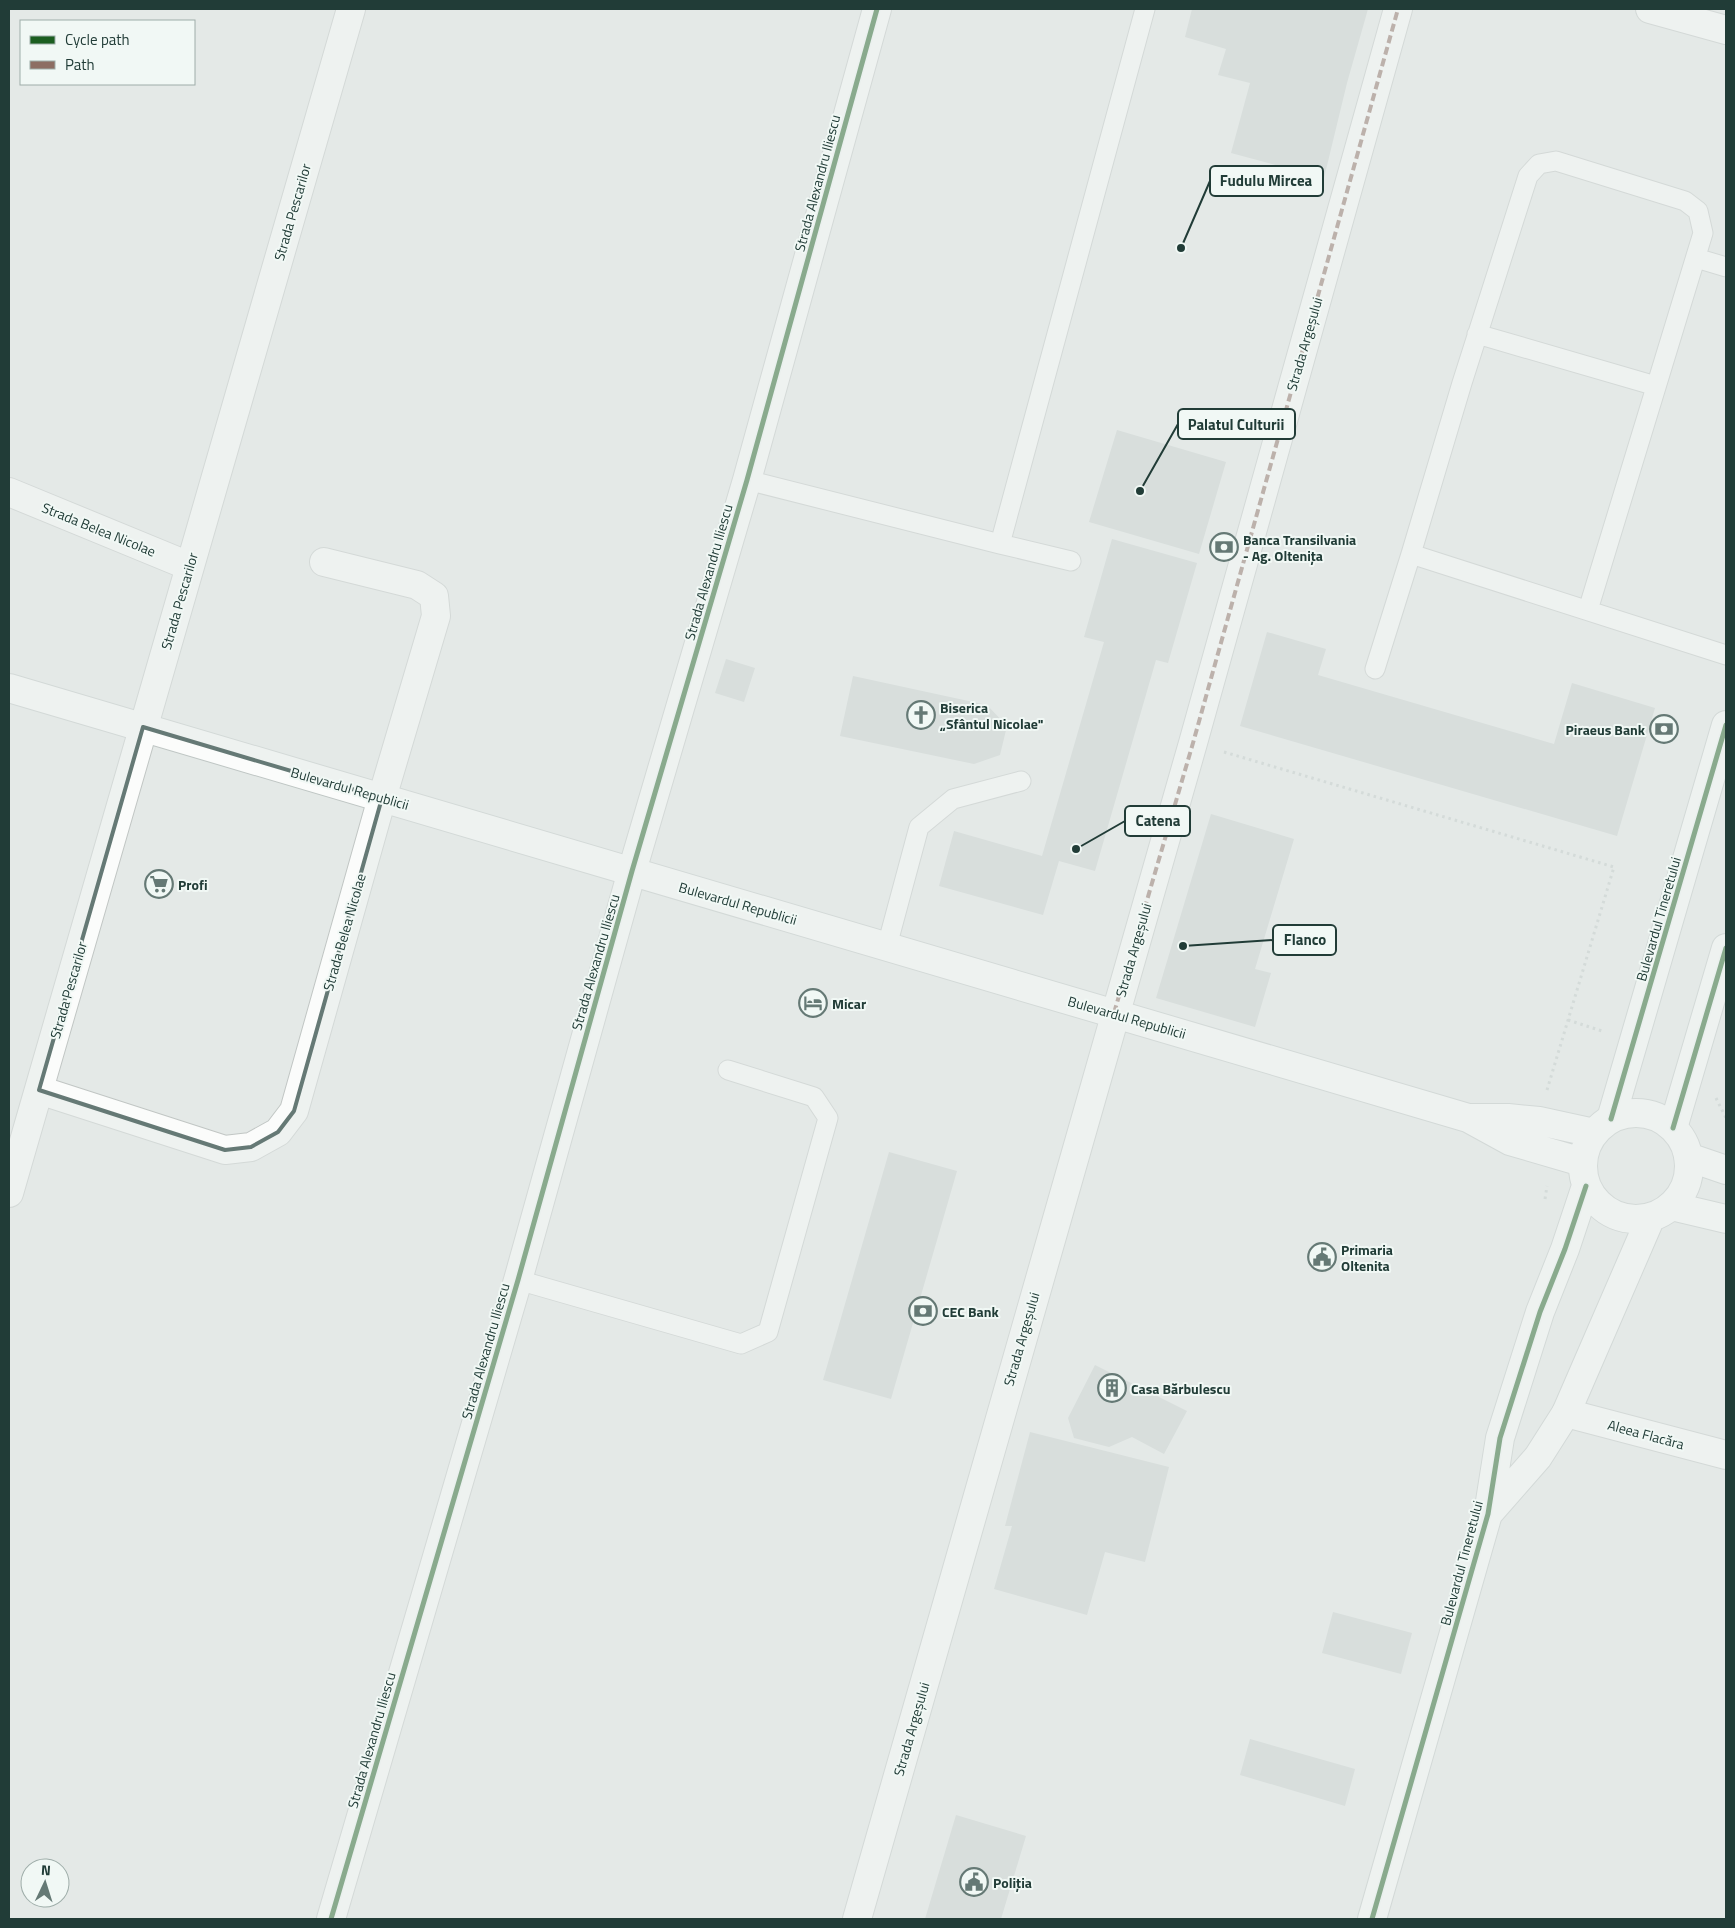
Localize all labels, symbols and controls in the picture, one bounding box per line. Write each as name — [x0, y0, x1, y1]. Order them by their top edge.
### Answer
legend — [20, 20, 195, 85]
text: Cycle path — [65, 28, 130, 51]
text: Path — [65, 53, 95, 76]
street label: Strada Alexandru Iliescu — [789, 112, 845, 254]
street label: Strada Pescarilor — [268, 161, 316, 263]
callout: Fudulu Mircea — [1210, 166, 1323, 196]
text: Fudulu Mircea — [1220, 169, 1313, 192]
street label: Strada Argeșului — [1281, 295, 1327, 393]
callout: Palatul Culturii — [1178, 409, 1295, 439]
text: Palatul Culturii — [1188, 413, 1284, 436]
street label: Strada Belea Nicolae — [39, 497, 159, 561]
street label: Strada Alexandru Iliescu — [679, 501, 737, 643]
place label: Banca Transilvania - Ag. Oltenița — [1243, 529, 1356, 566]
bank icon: Banca Transilvania - Ag. Oltenița — [1209, 532, 1239, 562]
street label: Strada Pescarilor — [155, 550, 203, 652]
place label: Biserica „Sfântul Nicolae" — [939, 697, 1044, 734]
church icon: Biserica „Sfântul Nicolae" — [906, 700, 936, 730]
bank icon: Piraeus Bank — [1649, 714, 1679, 744]
place label: Piraeus Bank — [1566, 719, 1646, 740]
street label: Bulevardul Republicii — [288, 761, 412, 815]
callout: Catena — [1125, 806, 1190, 836]
text: Catena — [1136, 809, 1181, 832]
street label: Bulevardul Tineretului — [1630, 854, 1686, 984]
supermarket icon: Profi — [144, 869, 174, 899]
street label: Strada Belea Nicolae — [317, 871, 371, 993]
place label: Profi — [178, 874, 208, 895]
street label: Bulevardul Republicii — [676, 876, 800, 930]
street label: Strada Alexandru Iliescu — [566, 891, 624, 1033]
street label: Strada Argeșului — [1110, 901, 1156, 999]
callout: Flanco — [1273, 925, 1336, 955]
text: Flanco — [1284, 928, 1326, 951]
street label: Strada Pescarilor — [44, 939, 92, 1041]
hotel icon: Micar — [798, 988, 828, 1018]
street label: Bulevardul Republicii — [1065, 990, 1189, 1044]
place label: Micar — [832, 993, 866, 1014]
place label: Primaria Oltenita — [1341, 1239, 1393, 1276]
public building icon: Primaria Oltenita — [1307, 1242, 1337, 1272]
street label: Strada Alexandru Iliescu — [456, 1280, 514, 1422]
street label: Strada Argeșului — [998, 1290, 1044, 1388]
bank icon: CEC Bank — [908, 1296, 938, 1326]
place label: CEC Bank — [942, 1301, 999, 1322]
building icon: Casa Bărbulescu — [1097, 1373, 1127, 1403]
place label: Casa Bărbulescu — [1131, 1378, 1230, 1399]
street label: Aleea Flacăra — [1605, 1414, 1687, 1454]
street label: Bulevardul Tineretului — [1434, 1498, 1488, 1628]
street label: Strada Alexandru Iliescu — [342, 1669, 400, 1811]
street label: Strada Argeșului — [888, 1680, 934, 1778]
north arrow — [20, 1858, 70, 1908]
text: N — [40, 1859, 52, 1880]
public building icon: Poliția — [959, 1867, 989, 1897]
place label: Poliția — [993, 1872, 1032, 1893]

